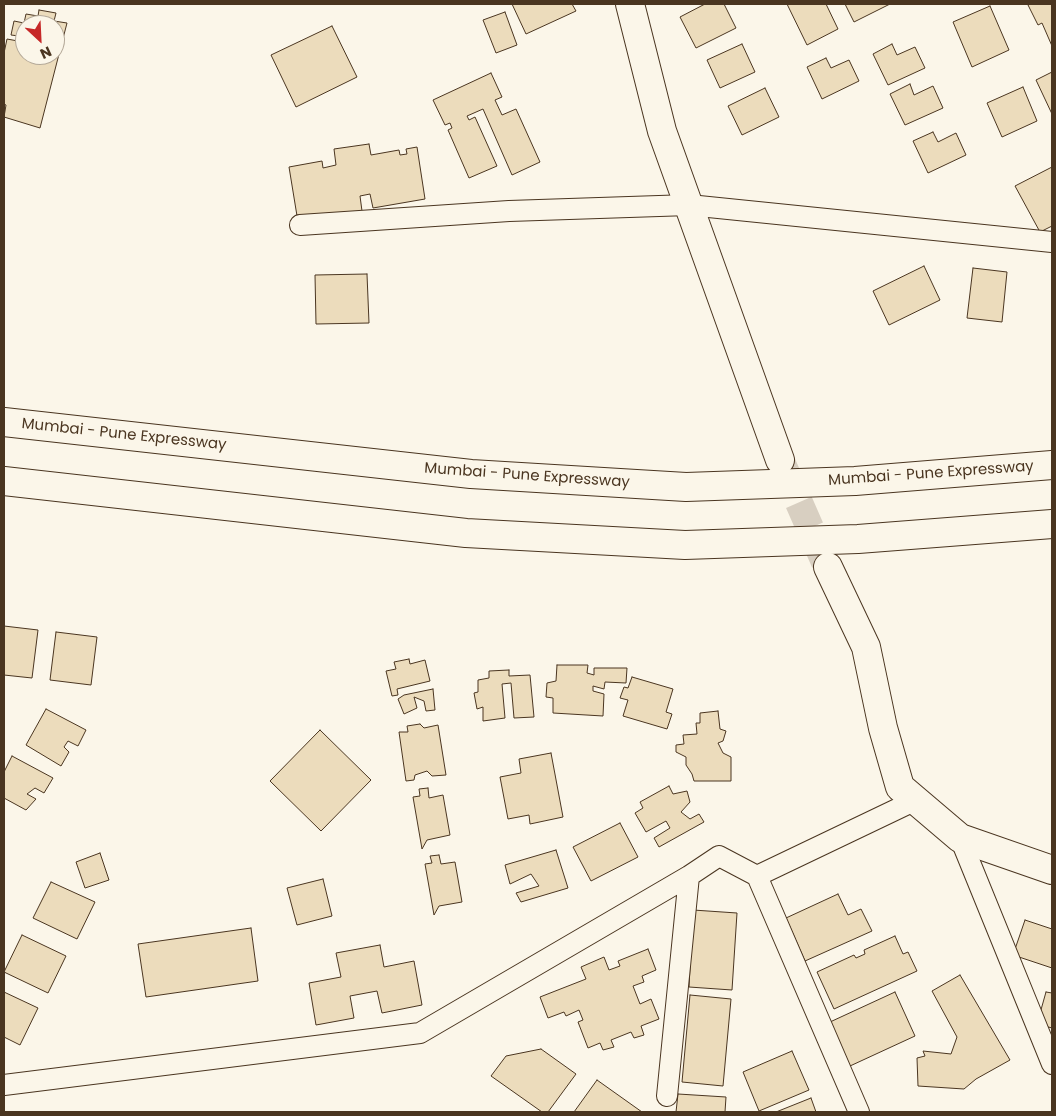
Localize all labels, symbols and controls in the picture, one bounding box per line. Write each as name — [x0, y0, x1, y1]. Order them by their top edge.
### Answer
north arrow — [15, 15, 65, 65]
text: N — [37, 41, 55, 64]
street label: Mumbai - Pune Expressway — [21, 415, 227, 455]
street label: Mumbai - Pune Expressway — [828, 458, 1034, 490]
street label: Mumbai - Pune Expressway — [424, 460, 630, 492]

